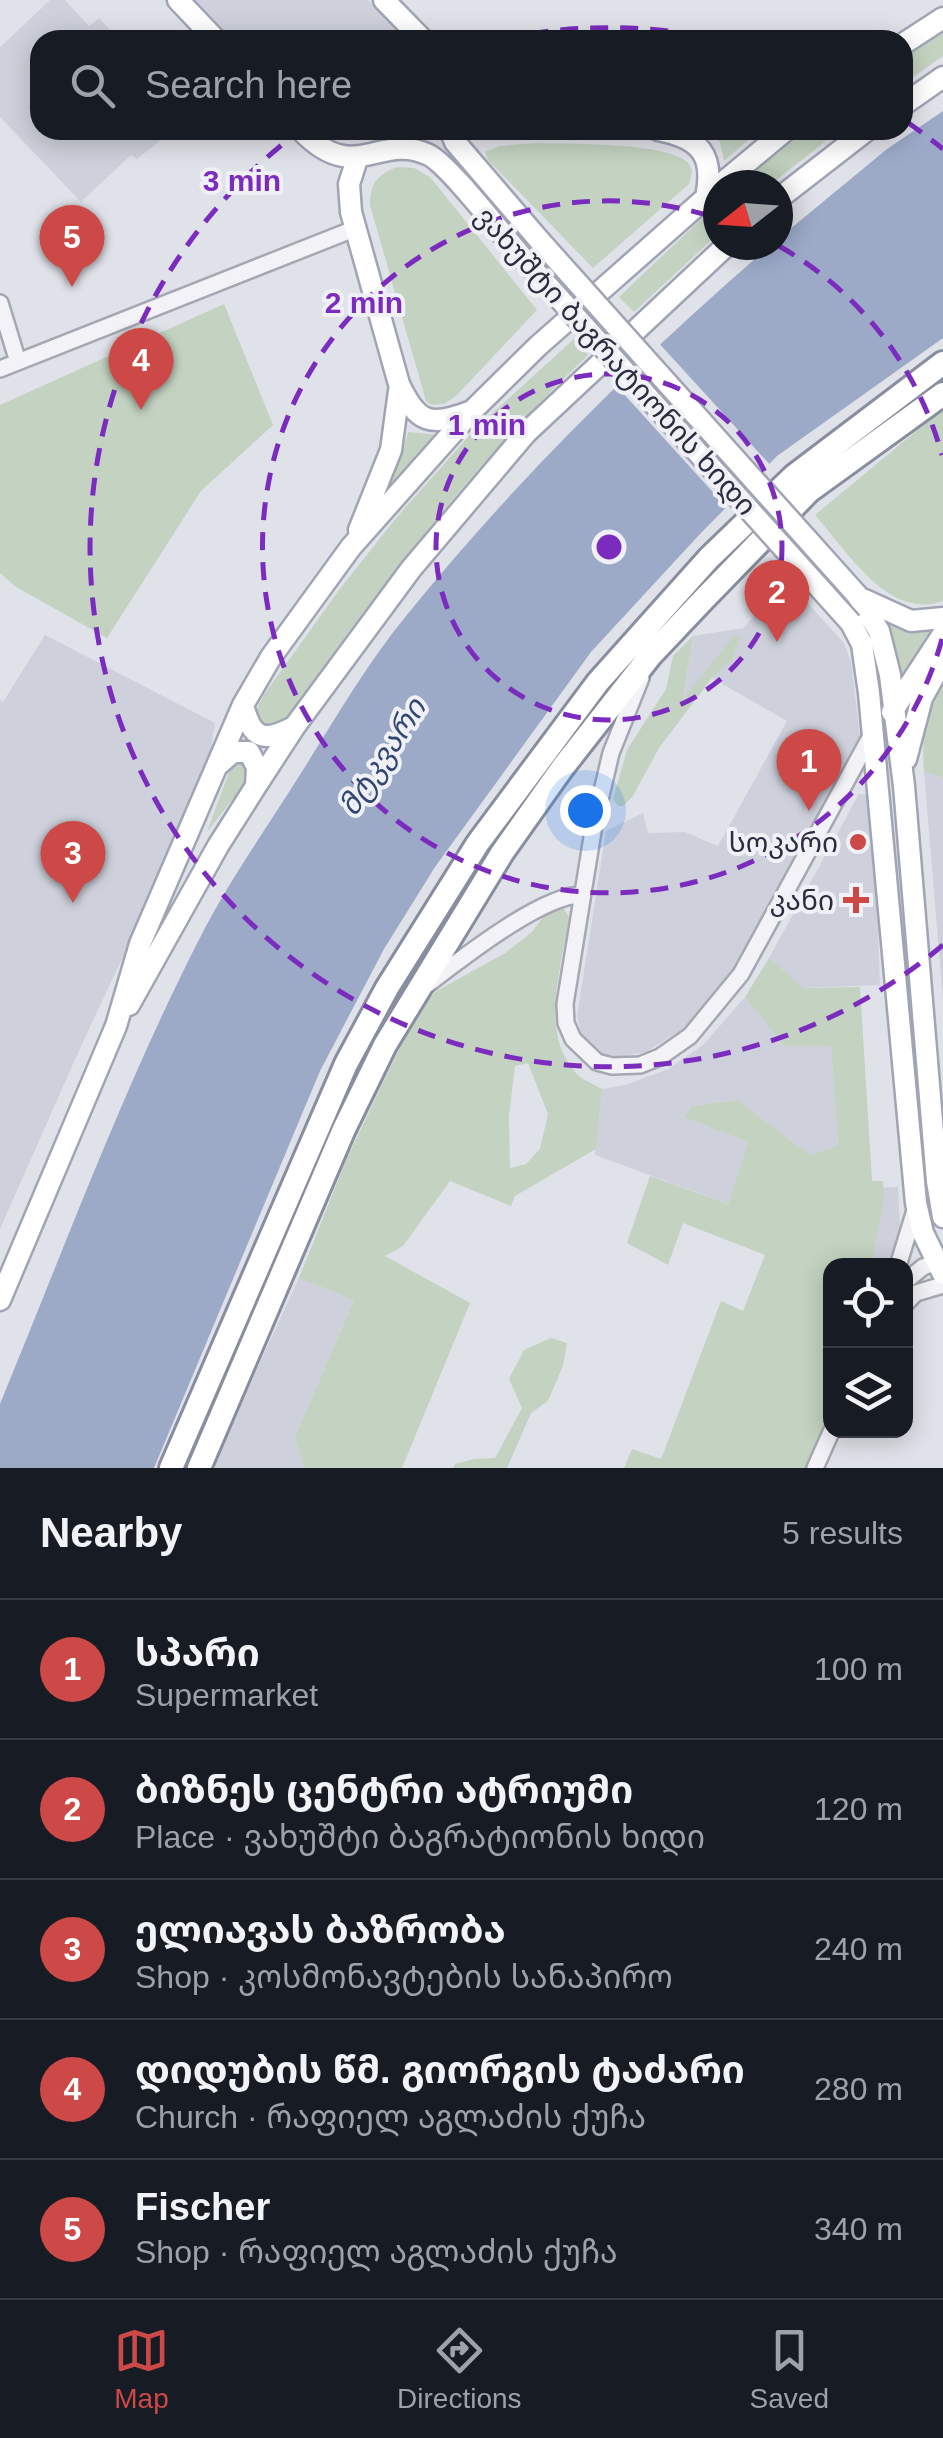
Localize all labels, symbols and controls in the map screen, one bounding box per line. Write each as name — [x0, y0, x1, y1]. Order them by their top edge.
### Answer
search box — [30, 30, 913, 140]
icon: search — [65, 58, 120, 113]
text: Search here — [145, 64, 352, 106]
text: 3 min — [203, 164, 281, 197]
north arrow — [703, 170, 793, 260]
street label: ვახუშტი ბაგრატიონის ხიდი — [469, 201, 763, 522]
pin: 5 — [40, 204, 104, 287]
text: 2 min — [325, 286, 403, 319]
pin: 4 — [108, 328, 174, 410]
text: 1 min — [448, 408, 526, 441]
centre of rings — [591, 529, 627, 565]
pin: 2 — [744, 560, 810, 642]
water label: მტკვარი — [332, 691, 435, 823]
pin: 1 — [776, 728, 842, 811]
your location — [560, 785, 611, 836]
pin: 3 — [40, 820, 106, 903]
place label: სოკარი — [729, 827, 838, 859]
marker: სოკარი — [847, 831, 869, 853]
place label: კანი — [770, 885, 834, 917]
marker: კანი — [843, 887, 869, 913]
map controls — [823, 1258, 913, 1438]
button: locate — [823, 1258, 913, 1348]
button: layers — [823, 1348, 913, 1438]
text: Nearby — [40, 1509, 182, 1556]
text: 5 results — [782, 1515, 903, 1551]
text: სპარი — [135, 1632, 260, 1674]
text: 1 — [64, 1651, 81, 1687]
text: 100 m — [814, 1651, 903, 1687]
text: Supermarket — [135, 1677, 318, 1713]
text: ბიზნეს ცენტრი ატრიუმი — [135, 1769, 633, 1811]
text: 2 — [64, 1791, 81, 1827]
text: 120 m — [814, 1791, 903, 1827]
text: Place · ვახუშტი ბაგრატიონის ხიდი — [135, 1819, 705, 1855]
text: ელიავას ბაზრობა — [135, 1909, 506, 1951]
text: 3 — [64, 1931, 81, 1967]
text: 240 m — [814, 1931, 903, 1967]
text: Shop · კოსმონავტების სანაპირო — [135, 1959, 673, 1995]
text: დიდუბის წმ. გიორგის ტაძარი — [135, 2049, 745, 2091]
text: 4 — [64, 2071, 81, 2107]
text: 280 m — [814, 2071, 903, 2107]
text: Church · რაფიელ აგლაძის ქუჩა — [135, 2099, 646, 2135]
text: Fischer — [135, 2186, 270, 2228]
text: 5 — [64, 2211, 81, 2247]
text: 340 m — [814, 2211, 903, 2247]
text: Shop · რაფიელ აგლაძის ქუჩა — [135, 2234, 618, 2270]
tab: Map — [114, 2323, 169, 2415]
tab: Directions — [397, 2323, 522, 2415]
tab: Saved — [750, 2323, 829, 2415]

